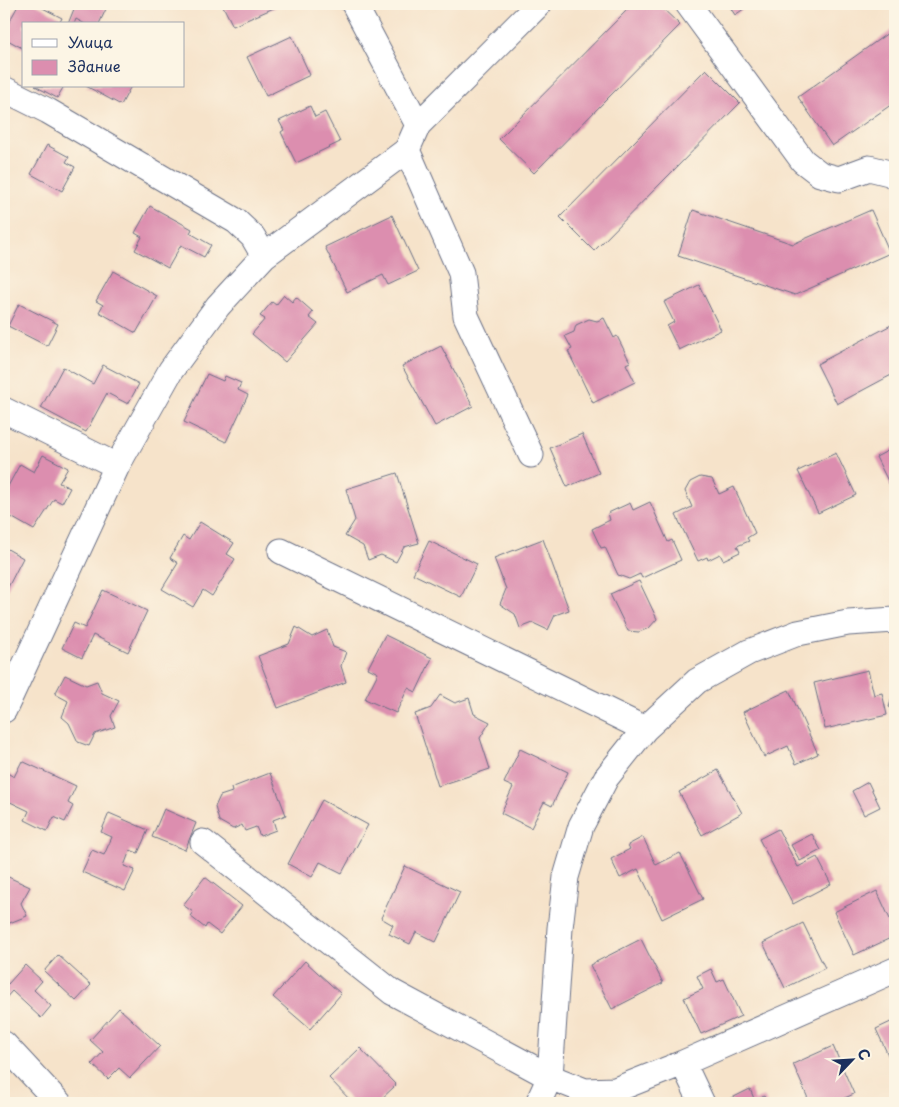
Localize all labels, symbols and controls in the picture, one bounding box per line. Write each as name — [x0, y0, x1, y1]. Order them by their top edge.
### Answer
legend — [22, 22, 185, 88]
text: Улица — [68, 30, 113, 53]
text: Здание — [68, 54, 121, 77]
north arrow — [826, 1034, 876, 1084]
text: С — [852, 1045, 876, 1064]

